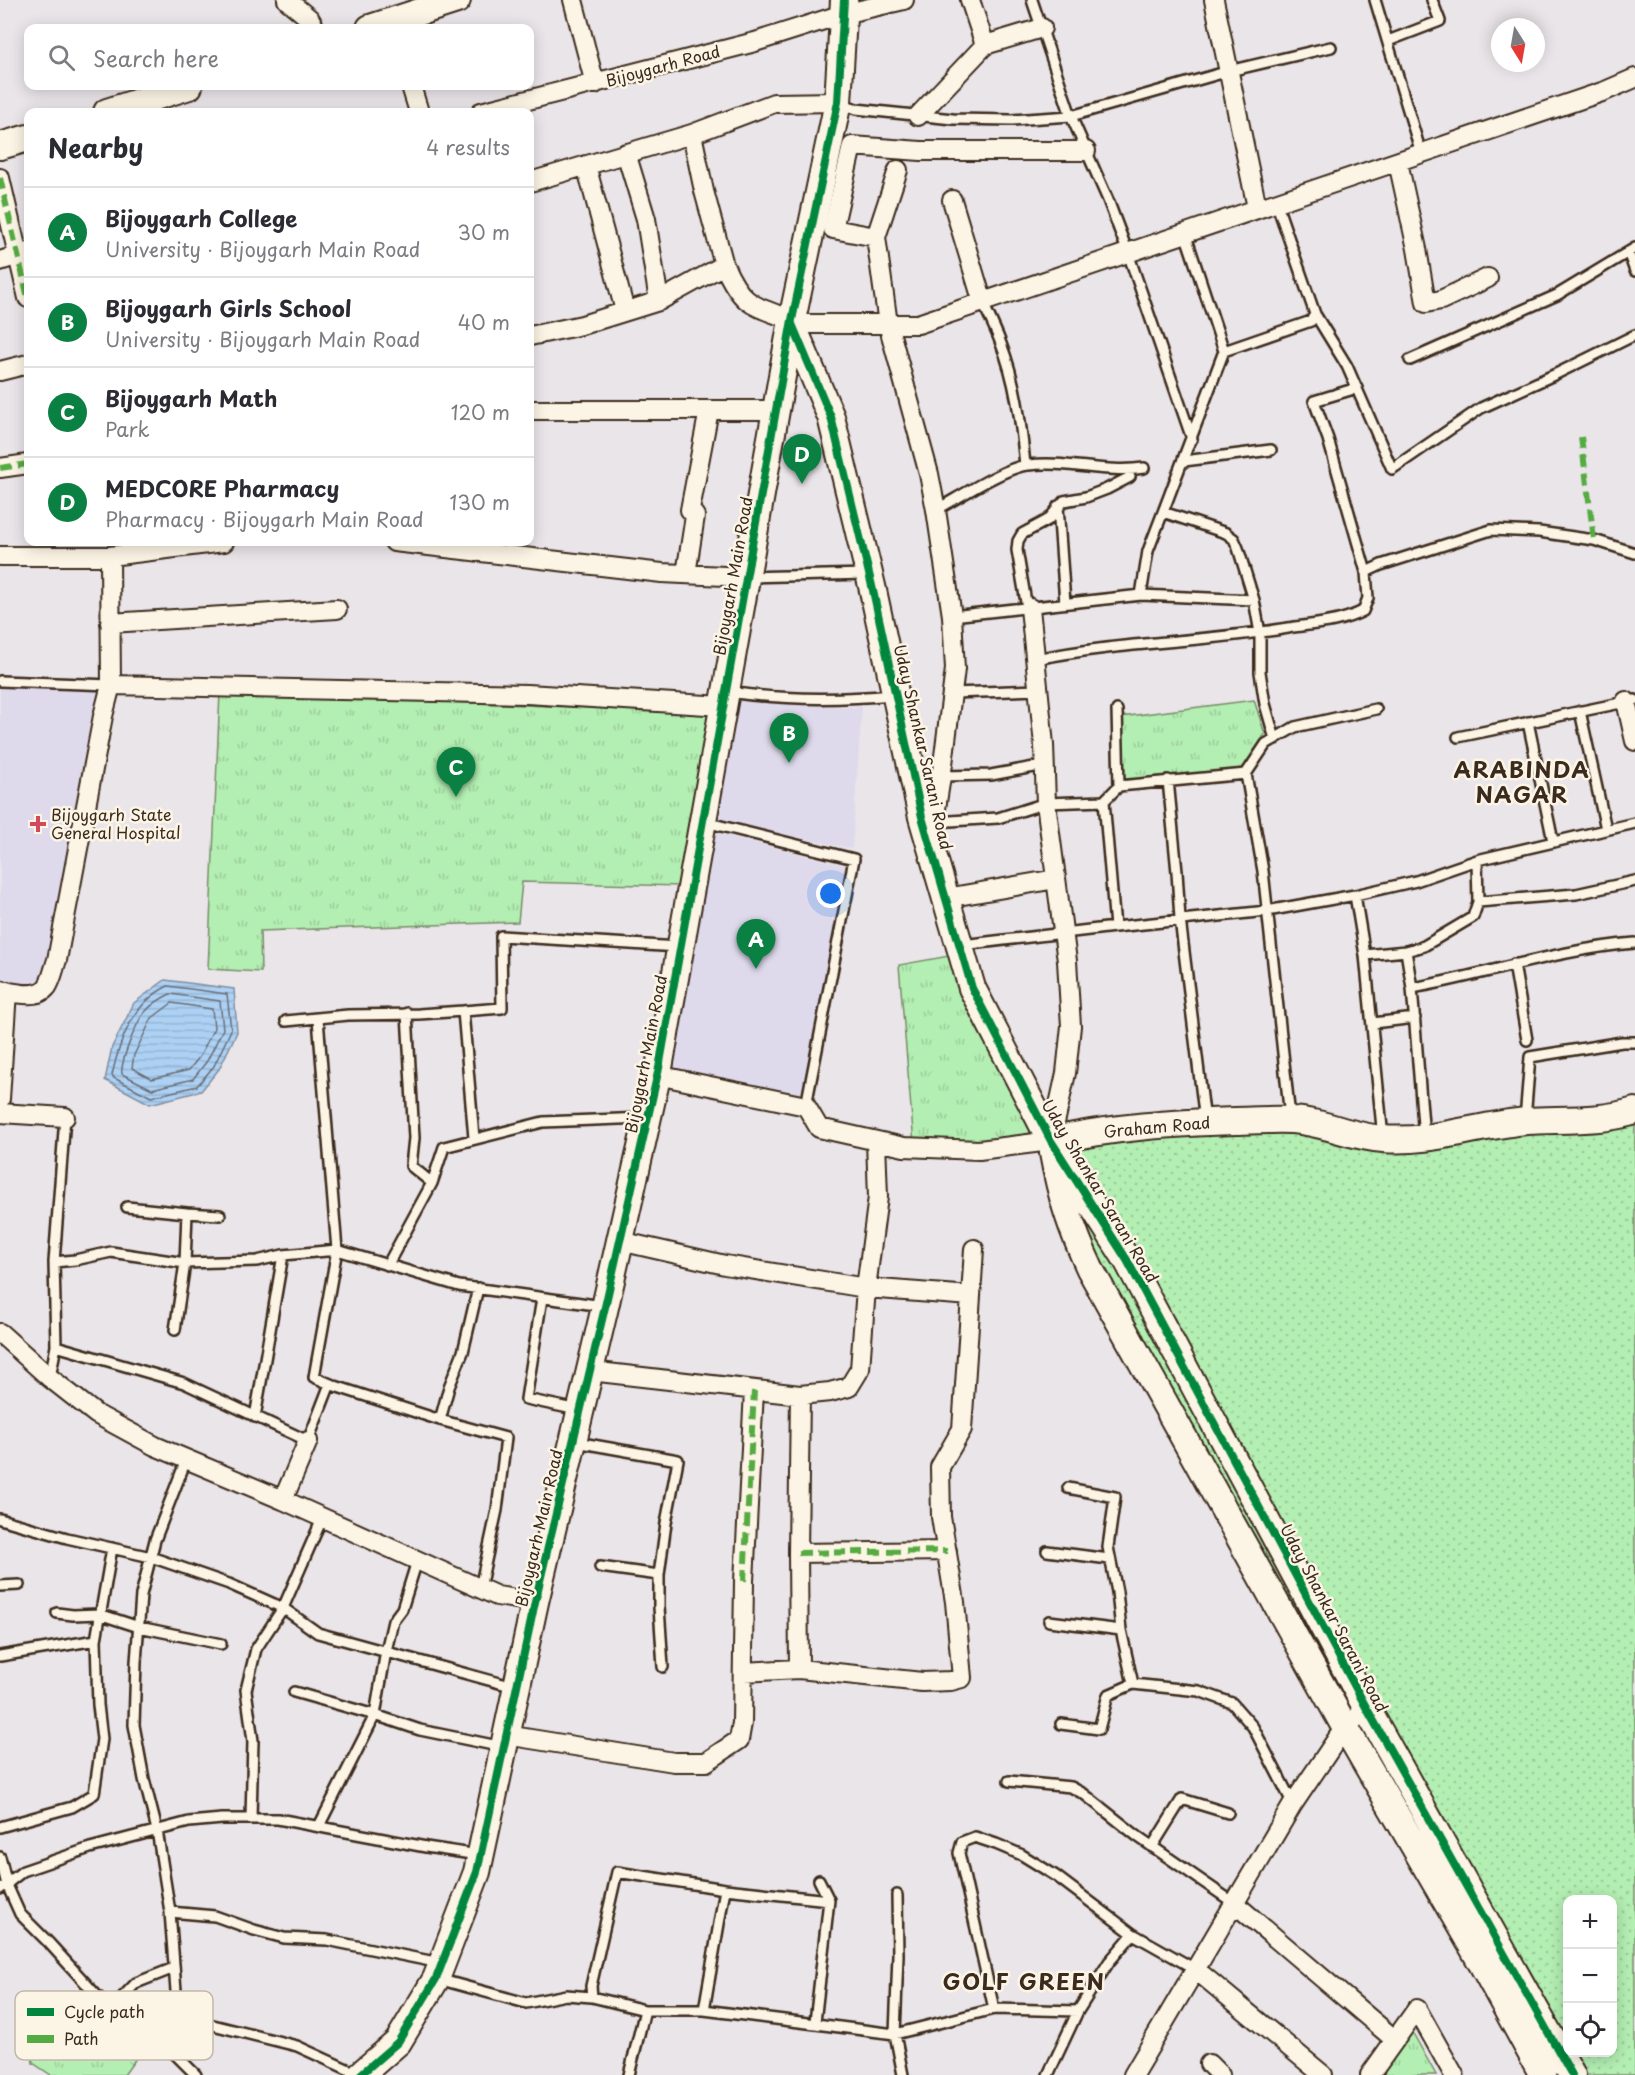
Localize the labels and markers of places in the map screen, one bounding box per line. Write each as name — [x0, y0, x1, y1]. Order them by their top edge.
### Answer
pin: D — [782, 434, 822, 484]
pin: B — [770, 714, 808, 763]
pin: C — [436, 748, 476, 797]
place label: Bijoygarh State General Hospital — [51, 802, 181, 844]
marker: Bijoygarh State General Hospital — [29, 815, 47, 833]
pin: A — [736, 920, 776, 969]

